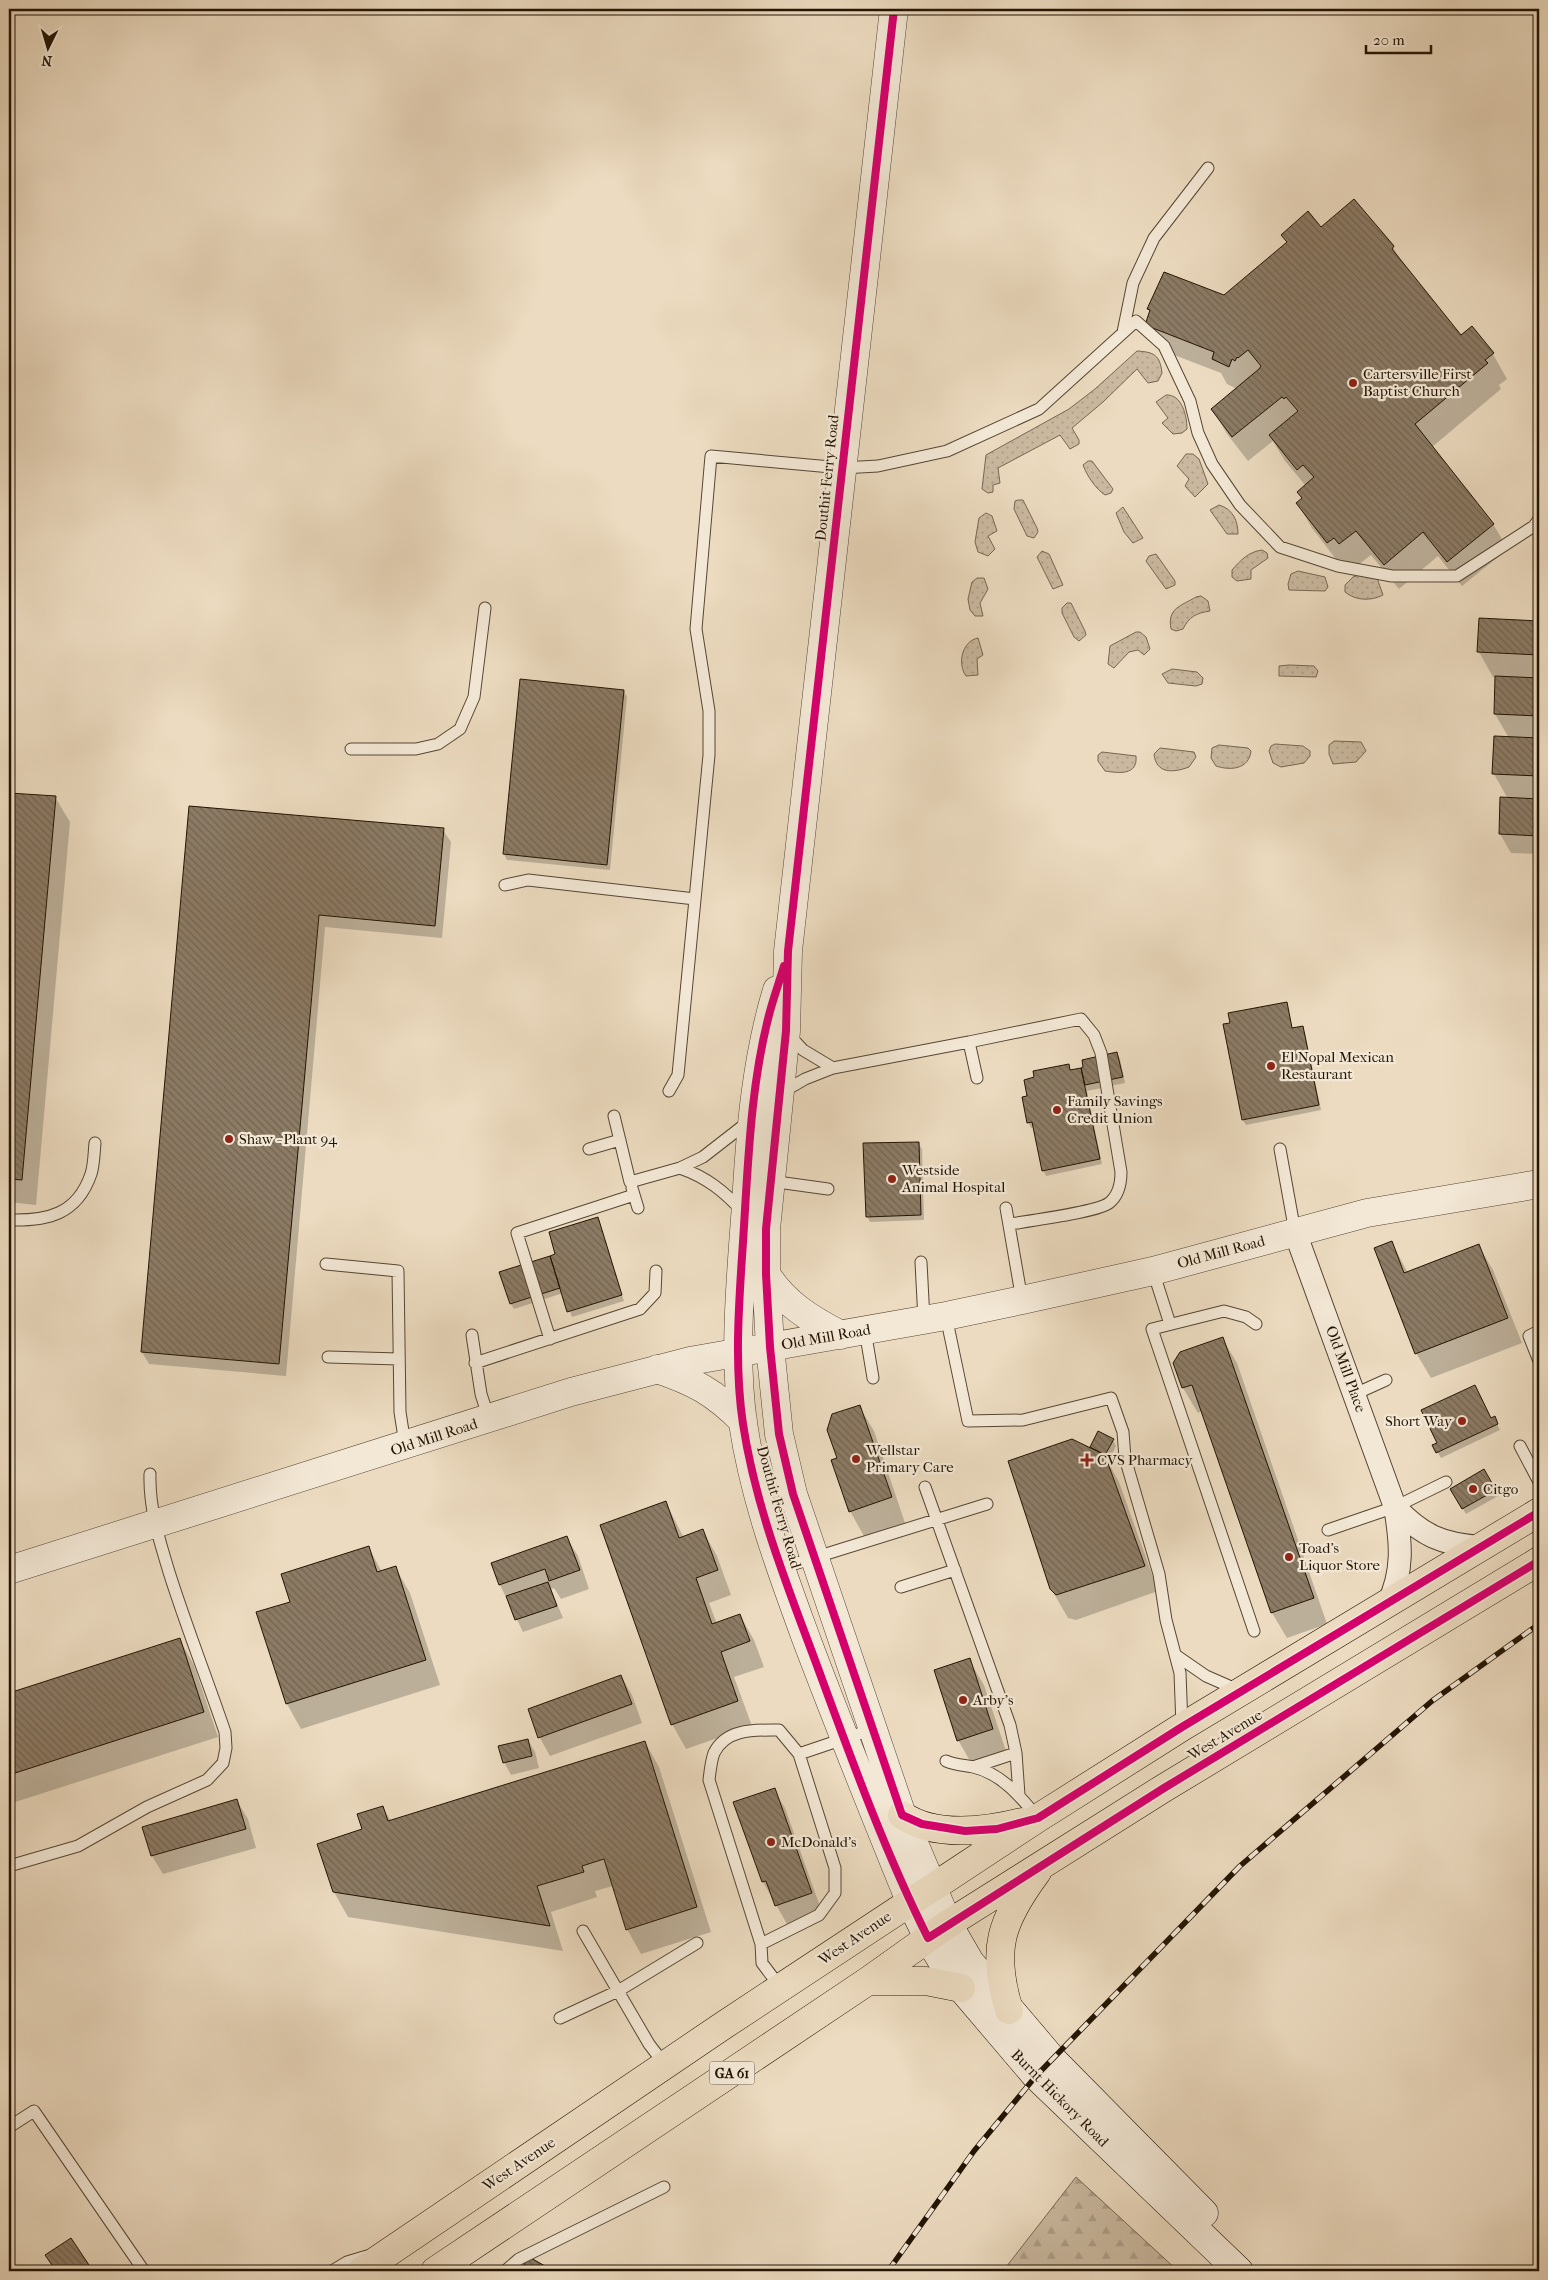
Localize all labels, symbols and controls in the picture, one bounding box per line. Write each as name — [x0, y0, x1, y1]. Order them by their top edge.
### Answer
north arrow — [22, 22, 72, 72]
scale bar — [1366, 22, 1430, 54]
text: 20 m — [1373, 31, 1405, 49]
text: N — [41, 51, 53, 69]
place label: Cartersville First Baptist Church — [1363, 365, 1472, 400]
marker: Cartersville First Baptist Church — [1347, 377, 1359, 389]
street label: Douthit Ferry Road — [811, 413, 843, 542]
place label: El Nopal Mexican Restaurant — [1281, 1048, 1394, 1083]
marker: El Nopal Mexican Restaurant — [1265, 1060, 1277, 1072]
place label: Family Savings Credit Union — [1067, 1092, 1163, 1127]
marker: Family Savings Credit Union — [1051, 1104, 1063, 1116]
place label: Shaw - Plant 94 — [239, 1130, 338, 1148]
marker: Shaw - Plant 94 — [223, 1133, 235, 1145]
place label: Westside Animal Hospital — [901, 1161, 1005, 1196]
marker: Westside Animal Hospital — [886, 1173, 898, 1185]
street label: Old Mill Road — [1175, 1231, 1268, 1272]
street label: Old Mill Road — [780, 1320, 873, 1354]
street label: Old Mill Place — [1322, 1323, 1370, 1415]
place label: Short Way — [1385, 1412, 1453, 1430]
street label: Old Mill Road — [388, 1414, 481, 1460]
marker: Short Way — [1456, 1415, 1468, 1427]
place label: Wellstar Primary Care — [865, 1441, 954, 1476]
street label: Douthit Ferry Road — [753, 1444, 805, 1571]
place label: CVS Pharmacy — [1097, 1451, 1194, 1469]
marker: Wellstar Primary Care — [850, 1453, 862, 1465]
marker: CVS Pharmacy — [1081, 1454, 1093, 1466]
place label: Citgo — [1483, 1480, 1519, 1498]
marker: Citgo — [1467, 1483, 1479, 1495]
place label: Toad's Liquor Store — [1299, 1539, 1381, 1574]
marker: Toad's Liquor Store — [1283, 1551, 1295, 1563]
place label: Arby's — [972, 1691, 1014, 1709]
marker: Arby's — [957, 1694, 969, 1706]
street label: West Avenue — [1184, 1705, 1266, 1765]
place label: McDonald's — [781, 1833, 857, 1851]
marker: McDonald's — [765, 1836, 777, 1848]
street label: West Avenue — [814, 1907, 895, 1969]
street label: Burnt Hickory Road — [1007, 2045, 1113, 2151]
road number: GA 61 — [710, 2062, 754, 2084]
street label: West Avenue — [478, 2133, 559, 2195]

